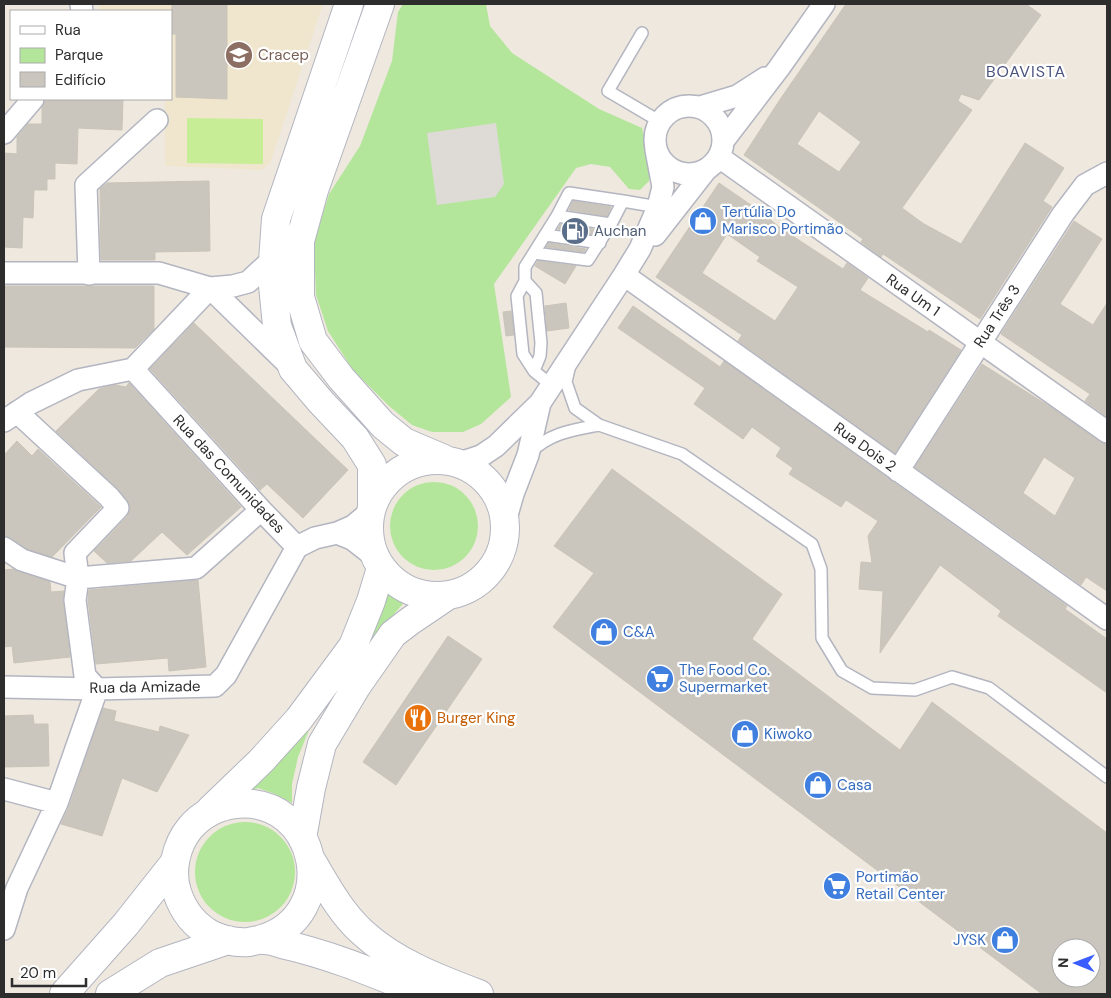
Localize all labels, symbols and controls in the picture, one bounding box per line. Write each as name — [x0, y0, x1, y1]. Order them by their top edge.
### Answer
legend — [10, 10, 172, 100]
text: Rua — [55, 20, 81, 40]
school or university icon: Cracep — [224, 40, 254, 70]
text: Parque — [55, 45, 103, 65]
place label: Cracep — [258, 45, 309, 65]
district label: BOAVISTA — [986, 61, 1066, 82]
text: Edifício — [55, 70, 106, 90]
place label: Tertúlia Do Marisco Portimão — [722, 202, 844, 239]
shop icon: Tertúlia Do Marisco Portimão — [688, 206, 718, 236]
fuel station icon: Auchan — [560, 216, 590, 246]
place label: Auchan — [594, 221, 646, 241]
street label: Rua Um 1 — [882, 269, 944, 321]
street label: Rua Três 3 — [969, 281, 1025, 351]
street label: Rua das Comunidades — [169, 410, 289, 538]
street label: Rua Dois 2 — [830, 418, 900, 476]
shop icon: C&A — [589, 617, 619, 647]
place label: C&A — [623, 622, 655, 642]
place label: The Food Co. Supermarket — [679, 660, 770, 697]
supermarket icon: The Food Co. Supermarket — [645, 664, 675, 694]
street label: Rua da Amizade — [89, 676, 201, 698]
restaurant icon: Burger King — [403, 703, 433, 733]
place label: Burger King — [437, 708, 515, 728]
shop icon: Kiwoko — [730, 719, 760, 749]
place label: Kiwoko — [764, 724, 812, 744]
shop icon: Casa — [803, 770, 833, 800]
place label: Casa — [837, 775, 872, 795]
place label: Portimão Retail Center — [856, 867, 946, 904]
supermarket icon: Portimão Retail Center — [822, 871, 852, 901]
shop icon: JYSK — [990, 925, 1020, 955]
place label: JYSK — [953, 930, 986, 950]
north arrow — [1051, 938, 1101, 988]
scale bar — [12, 956, 86, 988]
text: N — [1054, 958, 1072, 968]
text: 20 m — [20, 963, 56, 983]

